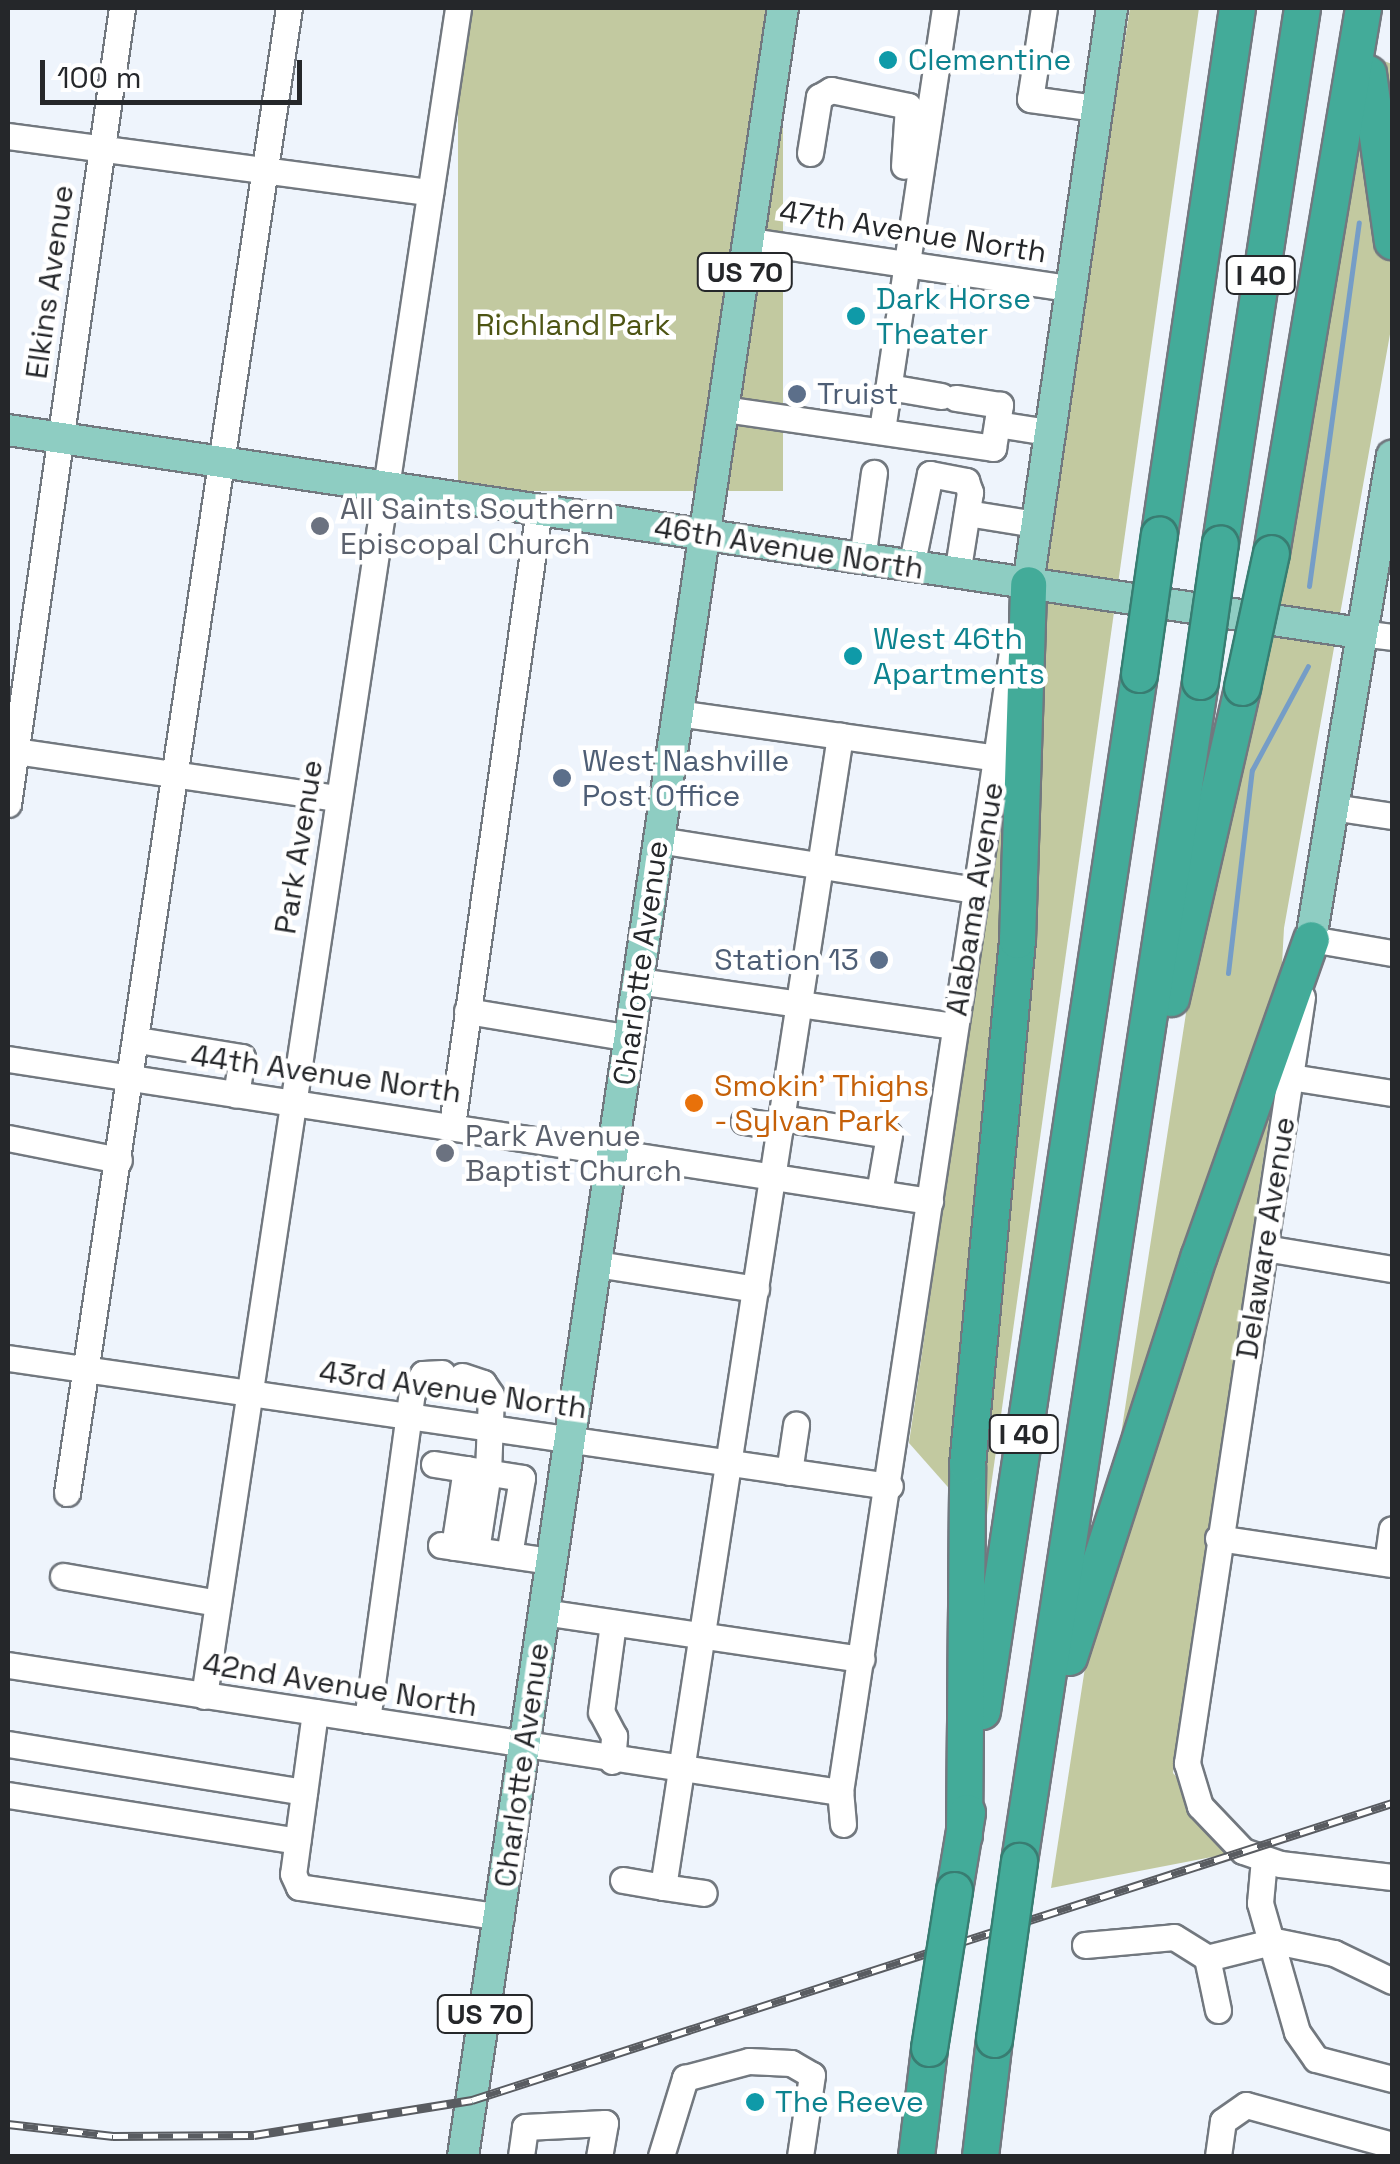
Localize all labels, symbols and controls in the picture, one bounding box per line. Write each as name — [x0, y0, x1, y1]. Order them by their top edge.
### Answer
scale bar — [45, 40, 308, 102]
place label: Clementine — [908, 42, 1071, 78]
marker: Clementine — [877, 49, 899, 71]
text: 100 m — [57, 58, 142, 97]
street label: Elkins Avenue — [19, 183, 81, 381]
street label: 47th Avenue North — [777, 193, 1049, 271]
road number: US 70 — [695, 249, 795, 295]
road number: I 40 — [1224, 252, 1298, 298]
place label: Dark Horse Theater — [876, 281, 1031, 352]
marker: Dark Horse Theater — [845, 305, 867, 327]
park label: Richland Park — [475, 307, 671, 343]
place label: Truist — [817, 376, 899, 412]
marker: Truist — [786, 383, 808, 405]
place label: All Saints Southern Episcopal Church — [340, 491, 615, 562]
street label: 46th Avenue North — [652, 509, 926, 587]
marker: All Saints Southern Episcopal Church — [309, 515, 331, 537]
place label: West 46th Apartments — [873, 621, 1045, 692]
marker: West 46th Apartments — [842, 645, 864, 667]
place label: West Nashville Post Office — [582, 743, 789, 814]
street label: Park Avenue — [267, 757, 331, 937]
marker: West Nashville Post Office — [551, 767, 573, 789]
street label: Alabama Avenue — [939, 779, 1011, 1019]
street label: Charlotte Avenue — [606, 838, 676, 1088]
place label: Station 13 — [714, 942, 859, 978]
marker: Station 13 — [868, 949, 890, 971]
street label: 44th Avenue North — [188, 1037, 464, 1111]
place label: Smokin' Thighs - Sylvan Park — [714, 1068, 930, 1138]
marker: Smokin' Thighs - Sylvan Park — [683, 1092, 705, 1114]
street label: Delaware Avenue — [1229, 1114, 1303, 1362]
place label: Park Avenue Baptist Church — [465, 1118, 682, 1188]
marker: Park Avenue Baptist Church — [434, 1142, 456, 1164]
street label: 43rd Avenue North — [317, 1353, 589, 1427]
road number: I 40 — [986, 1411, 1062, 1457]
street label: Charlotte Avenue — [487, 1640, 557, 1890]
street label: 42nd Avenue North — [200, 1645, 480, 1725]
road number: US 70 — [435, 1991, 535, 2037]
place label: The Reeve — [775, 2084, 924, 2120]
marker: The Reeve — [744, 2091, 766, 2113]

